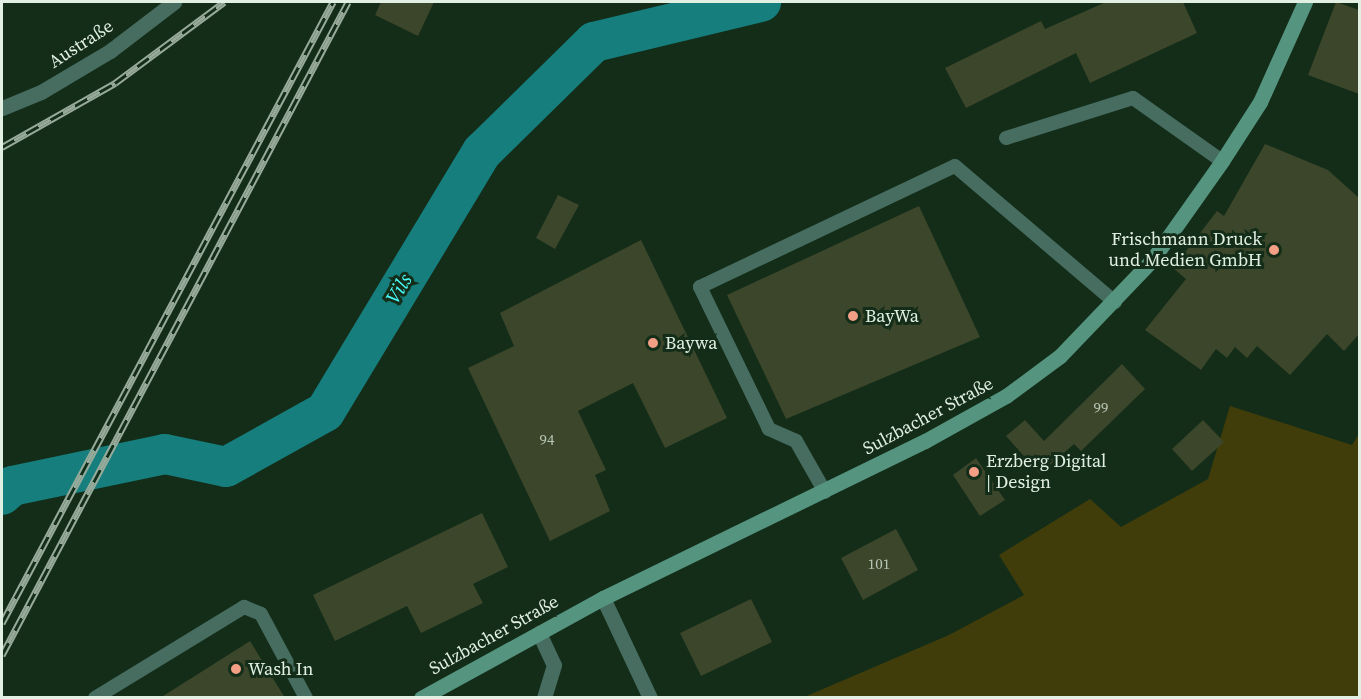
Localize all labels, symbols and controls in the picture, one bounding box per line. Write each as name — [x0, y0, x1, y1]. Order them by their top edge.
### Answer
street label: Austraße — [45, 15, 117, 73]
place label: Frischmann Druck und Medien GmbH — [1109, 229, 1262, 272]
marker: Frischmann Druck und Medien GmbH — [1267, 243, 1281, 257]
water label: Vils — [381, 270, 417, 308]
place label: BayWa — [865, 305, 919, 327]
marker: BayWa — [846, 309, 860, 323]
place label: Baywa — [665, 332, 717, 354]
marker: Baywa — [646, 336, 660, 350]
street label: Sulzbacher Straße — [859, 373, 997, 459]
house number: 99 — [1094, 399, 1108, 417]
house number: 94 — [540, 431, 554, 449]
place label: Erzberg Digital | Design — [986, 451, 1106, 494]
marker: Erzberg Digital | Design — [967, 465, 981, 479]
house number: 101 — [868, 555, 890, 573]
street label: Sulzbacher Straße — [426, 591, 562, 679]
place label: Wash In — [248, 658, 313, 680]
marker: Wash In — [229, 662, 243, 676]

